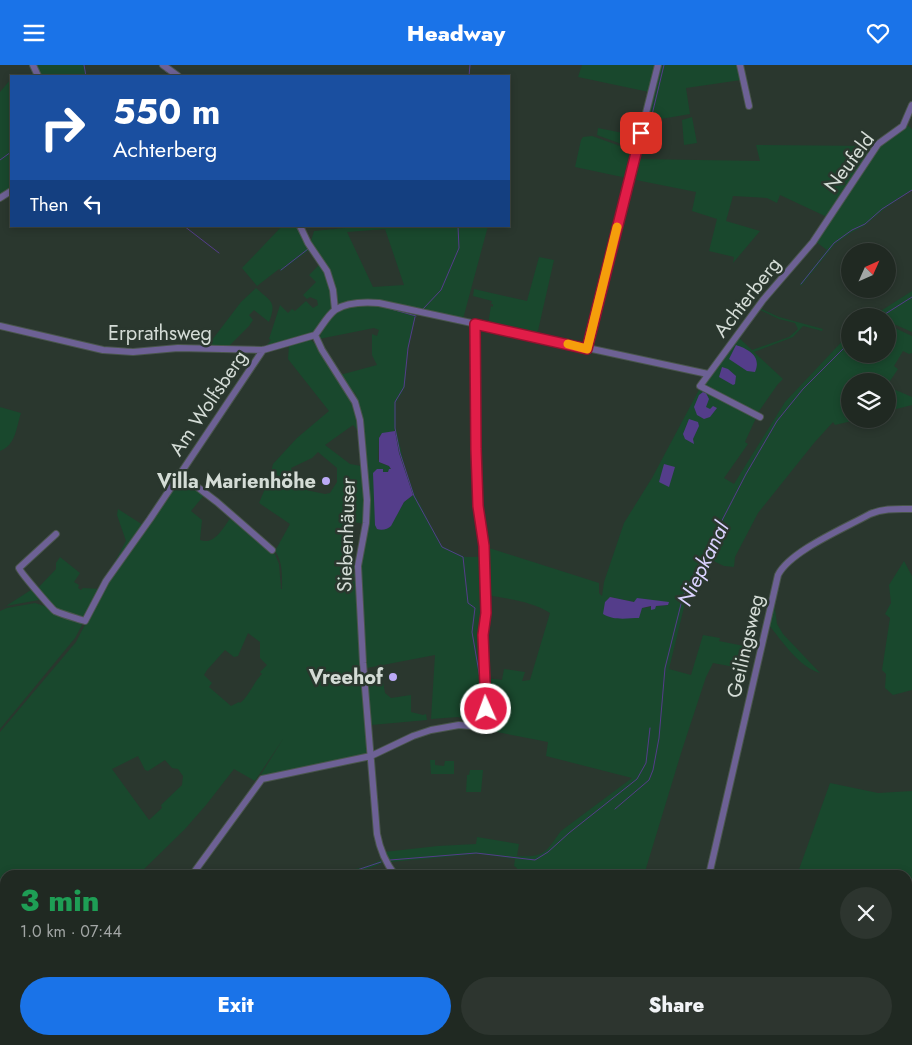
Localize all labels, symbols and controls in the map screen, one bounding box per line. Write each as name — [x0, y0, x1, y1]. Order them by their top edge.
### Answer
text: Headway — [407, 17, 505, 49]
icon: menu — [20, 19, 48, 47]
icon: heart — [864, 19, 892, 47]
text: 550 m — [113, 87, 221, 137]
icon: right — [30, 95, 95, 160]
pin — [620, 112, 662, 154]
icon: arrive — [627, 119, 655, 147]
street label: Neufeld — [817, 126, 882, 198]
text: Achterberg — [113, 133, 217, 165]
icon: left — [79, 190, 107, 218]
text: Then — [30, 191, 69, 218]
north arrow — [841, 243, 896, 297]
map controls — [841, 243, 896, 428]
street label: Achterberg — [707, 251, 788, 344]
button: sound — [841, 308, 896, 363]
street label: Erprathsweg — [108, 319, 212, 348]
street label: Am Wolfsberg — [162, 345, 255, 462]
button: layers — [841, 373, 896, 428]
place label: Villa Marienhöhe — [156, 467, 316, 496]
marker: Villa Marienhöhe — [320, 475, 332, 487]
street label: Siebenhäuser — [330, 477, 363, 593]
water label: Niepkanal — [670, 515, 737, 611]
street label: Geilingsweg — [719, 591, 772, 701]
place label: Vreehof — [308, 663, 384, 692]
marker: Vreehof — [387, 671, 399, 683]
position arrow — [459, 682, 511, 734]
text: 3 min — [20, 879, 99, 922]
button: close — [840, 887, 892, 939]
text: 1.0 km · 07:44 — [20, 920, 122, 943]
button: Exit — [20, 977, 451, 1035]
button: Share — [461, 977, 892, 1035]

